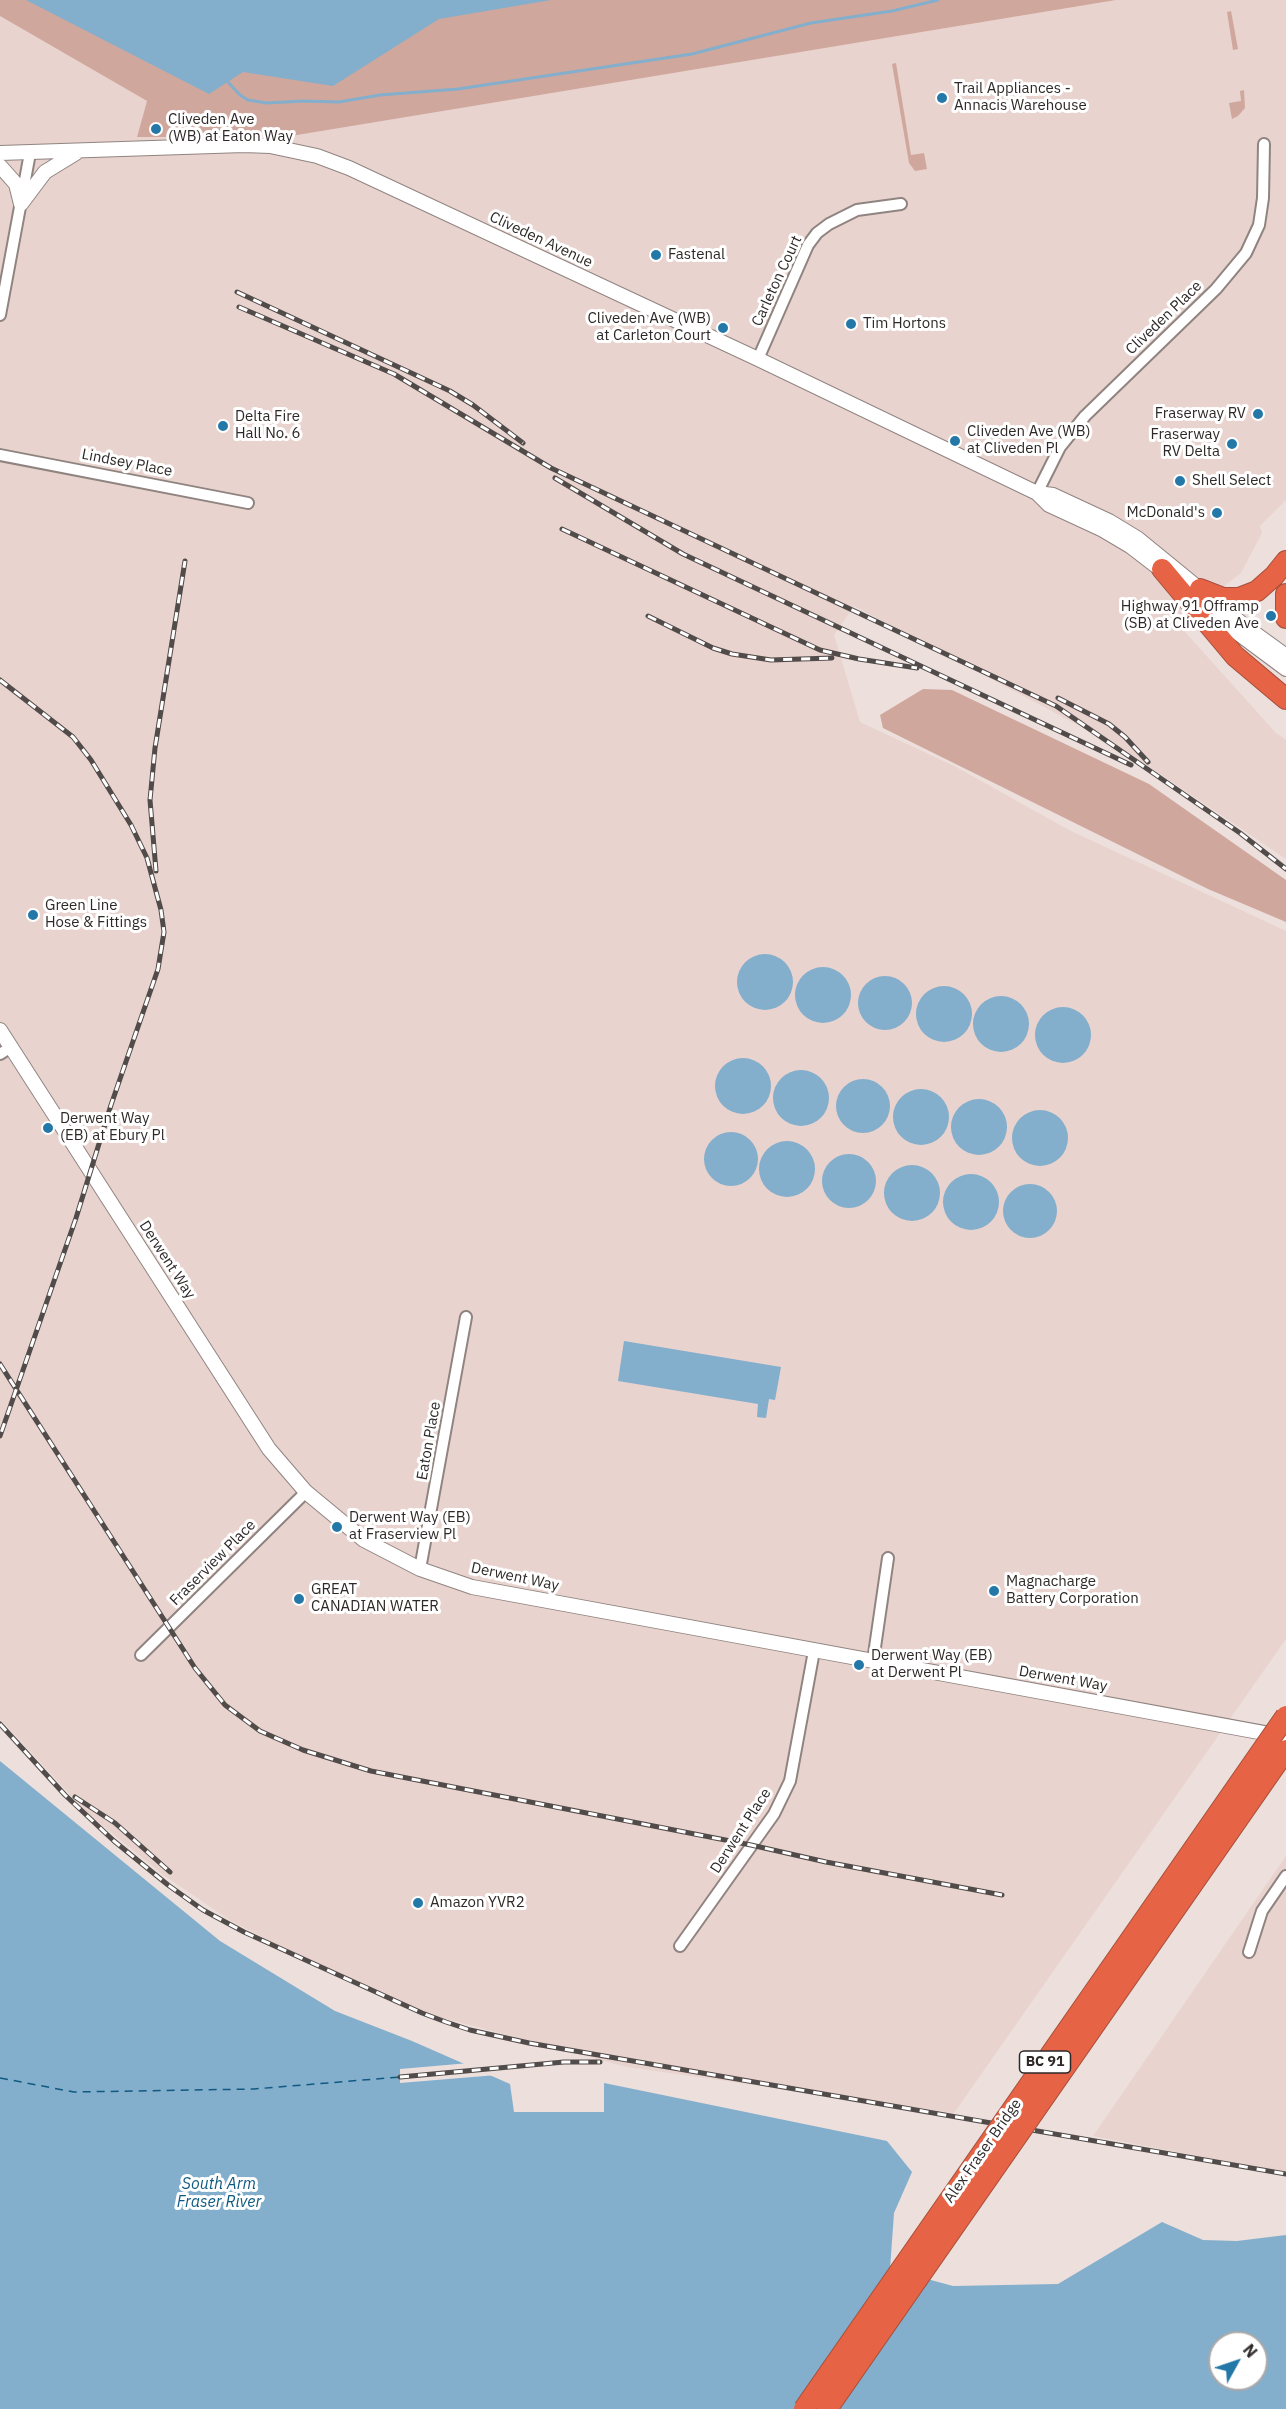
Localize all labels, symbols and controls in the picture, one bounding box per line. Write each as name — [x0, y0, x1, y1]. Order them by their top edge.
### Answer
place label: Trail Appliances - Annacis Warehouse — [954, 80, 1087, 115]
marker: Trail Appliances - Annacis Warehouse — [935, 91, 949, 105]
place label: Cliveden Ave (WB) at Eaton Way — [168, 111, 293, 146]
marker: Cliveden Ave (WB) at Eaton Way — [149, 122, 163, 136]
street label: Cliveden Avenue — [487, 208, 595, 272]
street label: Carleton Court — [748, 233, 806, 329]
place label: Fastenal — [668, 246, 725, 264]
marker: Fastenal — [649, 248, 663, 262]
street label: Cliveden Place — [1122, 277, 1206, 359]
place label: Cliveden Ave (WB) at Carleton Court — [588, 310, 711, 345]
place label: Tim Hortons — [863, 315, 946, 333]
marker: Tim Hortons — [844, 317, 858, 331]
marker: Cliveden Ave (WB) at Carleton Court — [716, 321, 730, 335]
place label: Fraserway RV — [1155, 405, 1246, 423]
marker: Fraserway RV — [1251, 407, 1265, 421]
place label: Delta Fire Hall No. 6 — [235, 408, 301, 443]
marker: Delta Fire Hall No. 6 — [216, 419, 230, 433]
place label: Cliveden Ave (WB) at Cliveden Pl — [967, 423, 1090, 458]
place label: Fraserway RV Delta — [1151, 426, 1220, 461]
marker: Cliveden Ave (WB) at Cliveden Pl — [948, 434, 962, 448]
marker: Fraserway RV Delta — [1225, 437, 1239, 451]
street label: Lindsey Place — [80, 445, 174, 481]
place label: Shell Select — [1192, 472, 1271, 490]
marker: Shell Select — [1173, 474, 1187, 488]
place label: McDonald's — [1127, 504, 1205, 522]
marker: McDonald's — [1210, 506, 1224, 520]
place label: Highway 91 Offramp (SB) at Cliveden Ave — [1121, 598, 1259, 633]
marker: Highway 91 Offramp (SB) at Cliveden Ave — [1264, 609, 1278, 623]
place label: Green Line Hose & Fittings — [45, 897, 147, 932]
marker: Green Line Hose & Fittings — [26, 908, 40, 922]
place label: Derwent Way (EB) at Ebury Pl — [60, 1110, 165, 1145]
marker: Derwent Way (EB) at Ebury Pl — [41, 1121, 55, 1135]
street label: Derwent Way — [135, 1218, 199, 1302]
street label: Eaton Place — [413, 1400, 445, 1482]
place label: Derwent Way (EB) at Fraserview Pl — [349, 1509, 471, 1544]
street label: Fraserview Place — [166, 1516, 260, 1610]
marker: Derwent Way (EB) at Fraserview Pl — [330, 1520, 344, 1534]
street label: Derwent Way — [469, 1559, 561, 1595]
place label: Magnacharge Battery Corporation — [1006, 1573, 1139, 1608]
place label: GREAT CANADIAN WATER — [311, 1581, 439, 1616]
marker: Magnacharge Battery Corporation — [987, 1584, 1001, 1598]
marker: GREAT CANADIAN WATER — [292, 1592, 306, 1606]
place label: Derwent Way (EB) at Derwent Pl — [871, 1647, 993, 1682]
marker: Derwent Way (EB) at Derwent Pl — [852, 1658, 866, 1672]
street label: Derwent Way — [1017, 1662, 1109, 1696]
street label: Derwent Place — [707, 1785, 775, 1877]
place label: Amazon YVR2 — [430, 1894, 525, 1912]
marker: Amazon YVR2 — [411, 1896, 425, 1910]
road number: BC 91 — [1020, 2051, 1070, 2073]
street label: Alex Fraser Bridge — [940, 2096, 1026, 2206]
water label: South Arm Fraser River — [177, 2174, 261, 2212]
north arrow — [1208, 2331, 1268, 2391]
text: N — [1239, 2340, 1262, 2362]

